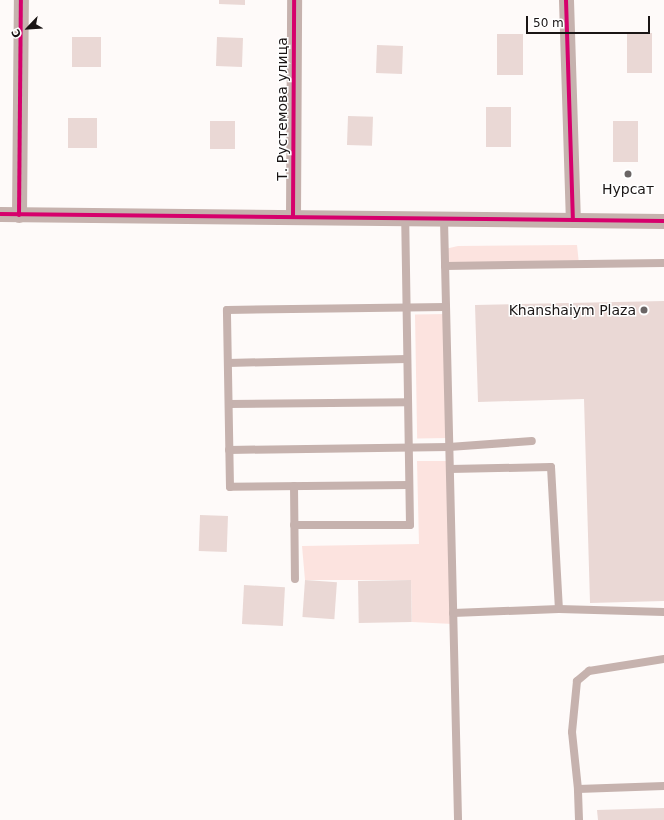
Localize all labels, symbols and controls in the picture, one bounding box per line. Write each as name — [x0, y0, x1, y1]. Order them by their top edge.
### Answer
north arrow — [8, 8, 48, 48]
scale bar — [528, 8, 652, 34]
text: 50 m — [533, 16, 564, 30]
text: С — [9, 27, 24, 40]
street label: Т. Рустемова улица — [274, 37, 290, 181]
marker: Нурсат — [623, 169, 633, 179]
place label: Нурсат — [602, 181, 654, 197]
place label: Khanshaiym Plaza — [509, 302, 636, 318]
marker: Khanshaiym Plaza — [639, 305, 649, 315]

